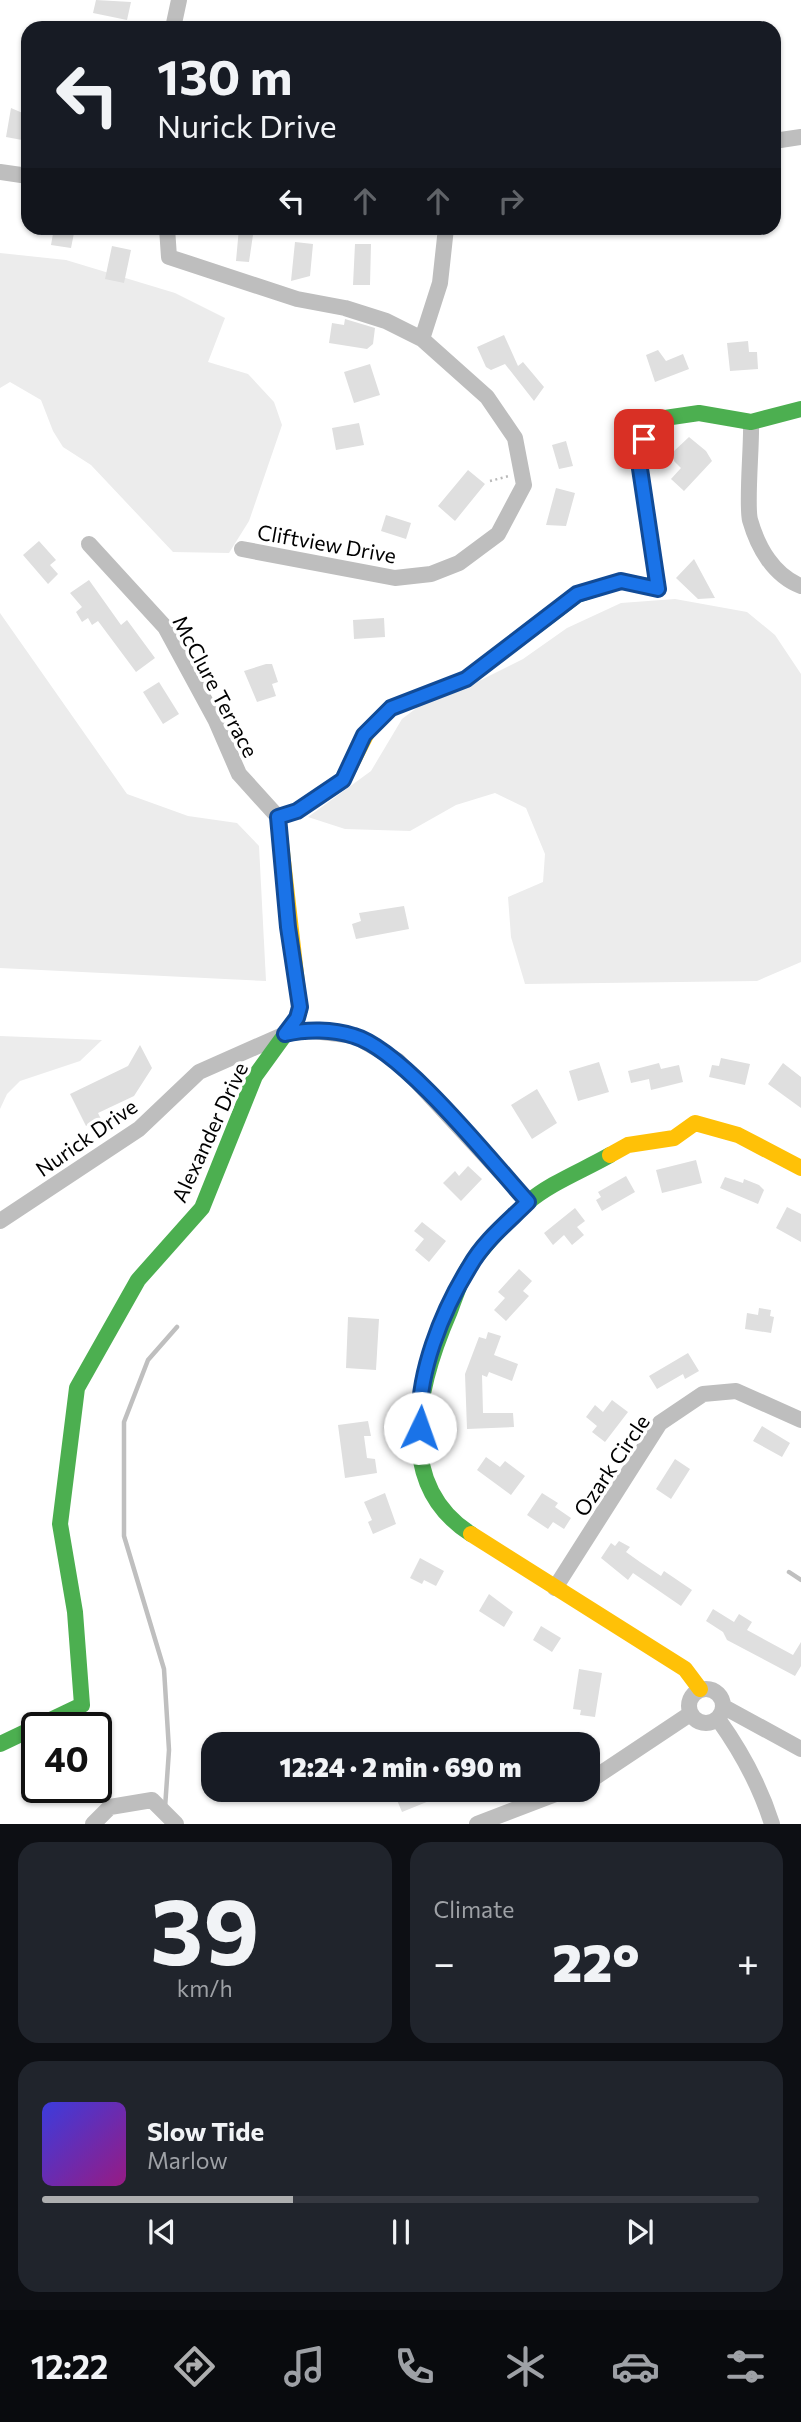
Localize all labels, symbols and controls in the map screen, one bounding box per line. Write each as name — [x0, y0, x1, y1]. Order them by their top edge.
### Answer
text: 130 m — [157, 45, 292, 105]
icon: left — [42, 49, 133, 140]
text: Nurick Drive — [157, 105, 337, 145]
icon: left — [273, 182, 311, 220]
icon: ahead — [346, 182, 384, 220]
icon: ahead — [419, 182, 457, 220]
icon: right — [492, 182, 530, 220]
pin — [614, 409, 674, 469]
icon: arrive — [625, 420, 663, 458]
street label: Cliftview Drive — [256, 518, 398, 568]
street label: McClure Terrace — [168, 611, 264, 761]
street label: Alexander Drive — [166, 1058, 252, 1206]
street label: Nurick Drive — [31, 1093, 141, 1181]
position arrow — [383, 1391, 457, 1465]
street label: Ozark Circle — [568, 1410, 654, 1520]
speed limit sign: 40 — [21, 1712, 112, 1803]
text: 12:24 · 2 min · 690 m — [280, 1751, 522, 1782]
text: 39 — [150, 1872, 259, 1984]
text: Climate — [434, 1895, 515, 1923]
text: 22° — [552, 1929, 640, 1993]
text: − — [434, 1938, 455, 1985]
text: + — [737, 1938, 759, 1985]
text: km/h — [177, 1974, 233, 2002]
text: Slow Tide — [147, 2115, 264, 2146]
text: Marlow — [147, 2146, 228, 2174]
icon: previous — [143, 2213, 181, 2251]
icon: pause — [382, 2213, 420, 2251]
icon: next — [621, 2213, 659, 2251]
icon: directions — [170, 2342, 219, 2391]
icon: music — [280, 2342, 329, 2391]
icon: phone — [390, 2342, 439, 2391]
icon: climate — [501, 2342, 550, 2391]
icon: car — [611, 2342, 660, 2391]
icon: filters — [721, 2342, 770, 2391]
text: 12:22 — [31, 2346, 108, 2386]

